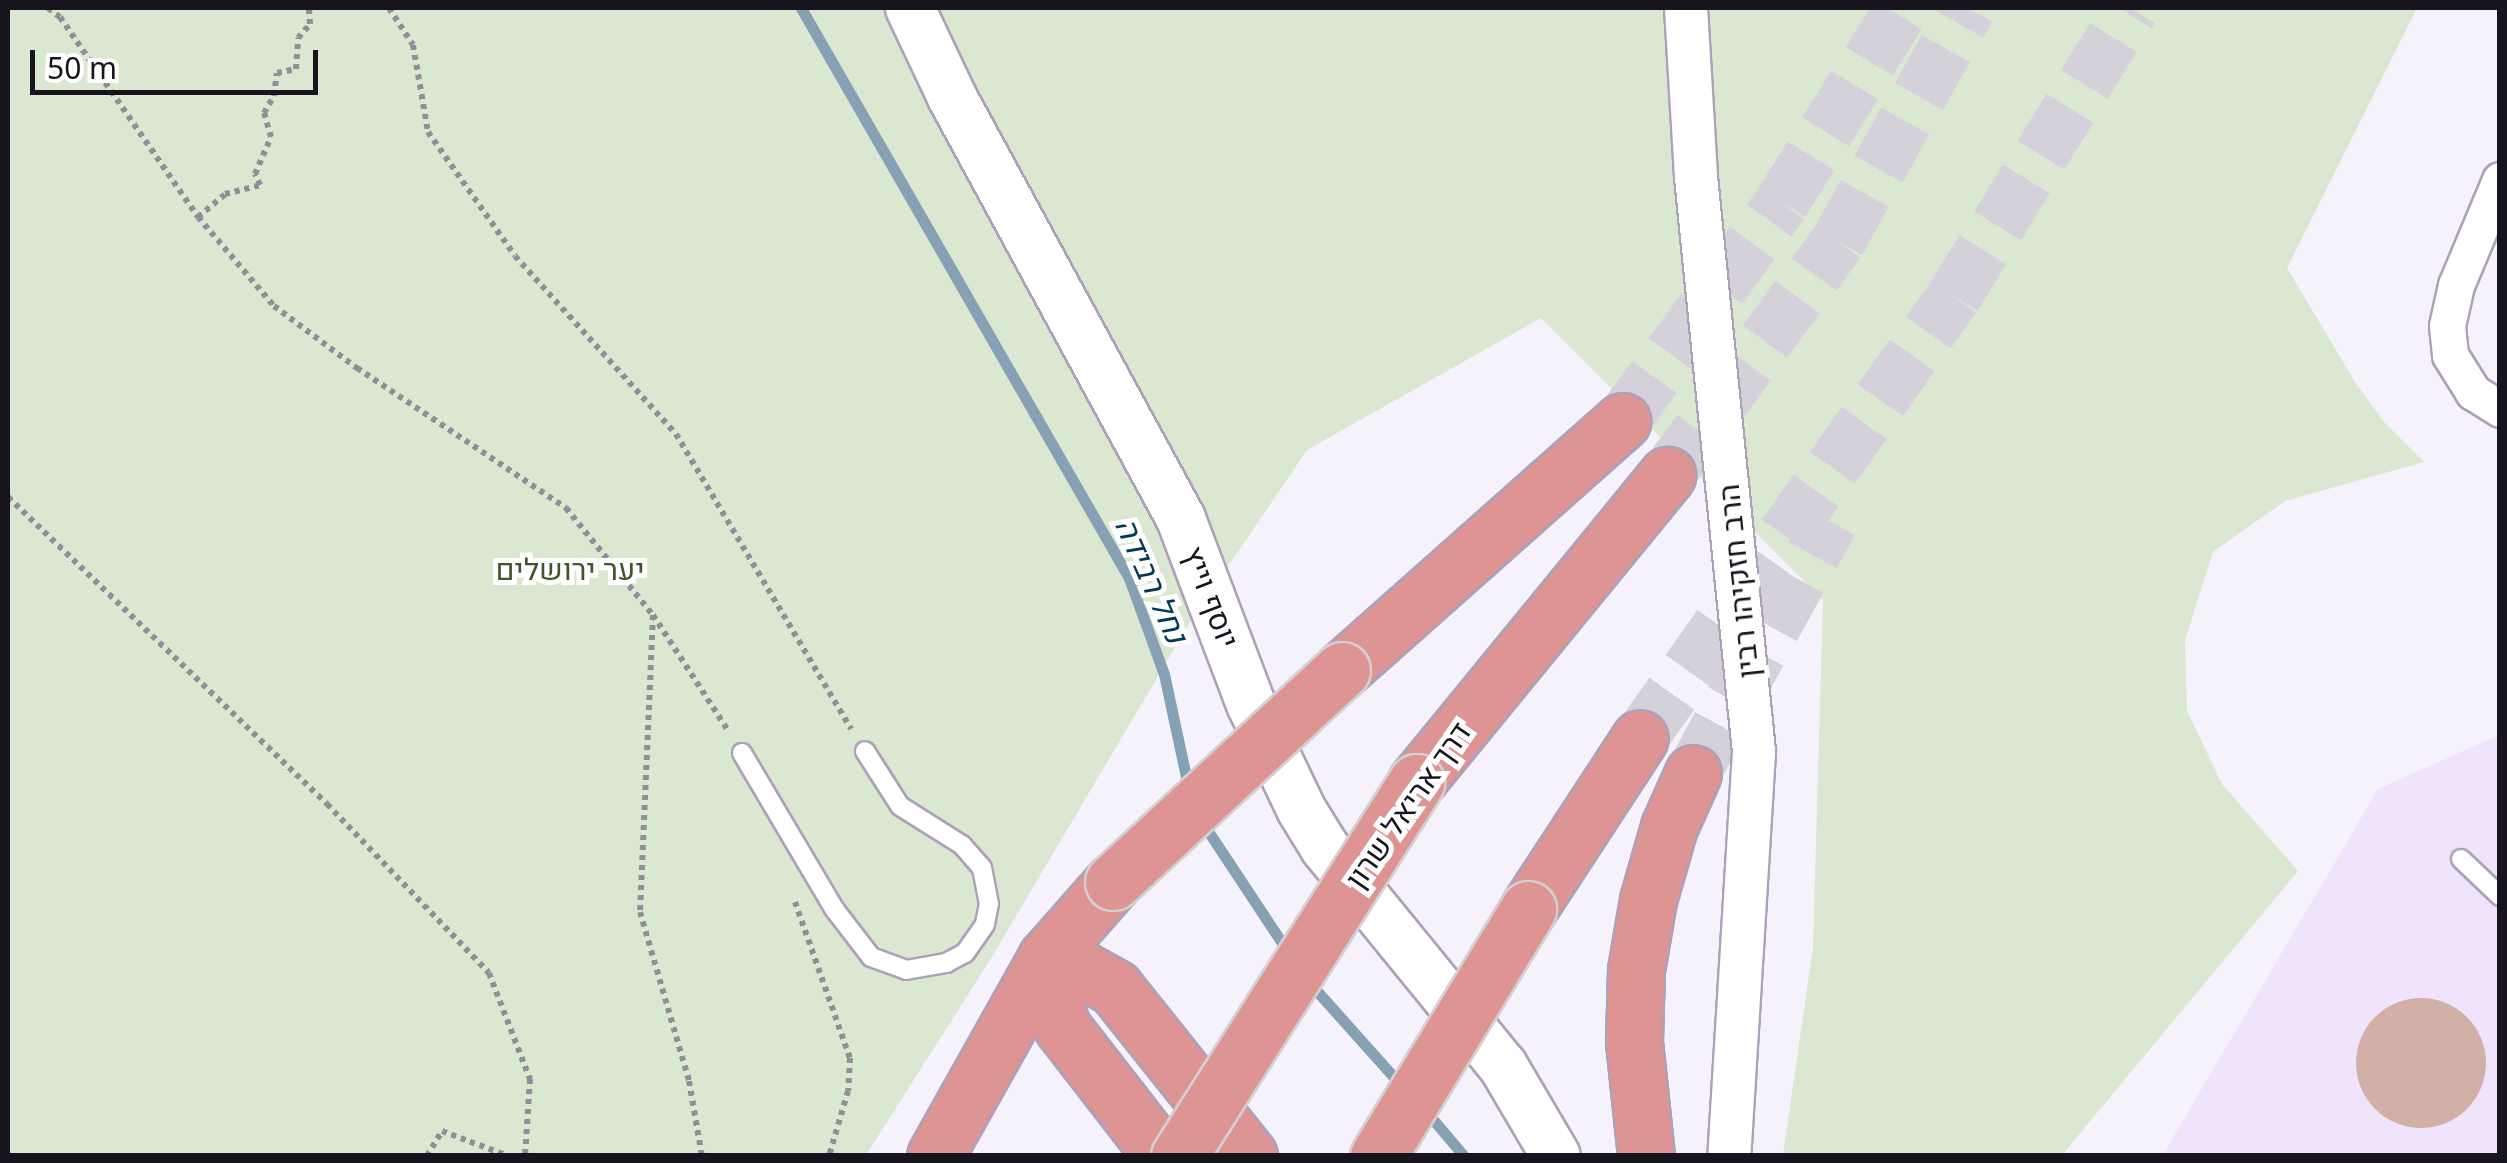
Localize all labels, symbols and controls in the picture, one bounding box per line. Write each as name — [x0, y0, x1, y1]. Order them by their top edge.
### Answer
scale bar — [35, 30, 322, 92]
text: 50 m — [47, 47, 117, 88]
street label: הרב חזקיהו רבין — [1710, 482, 1766, 680]
water label: נחל רבידה — [1107, 511, 1197, 649]
street label: יוסף וייץ — [1175, 541, 1247, 653]
park label: יער ירושלים — [496, 551, 644, 587]
street label: דרך אריאל שרון — [1337, 715, 1479, 895]

